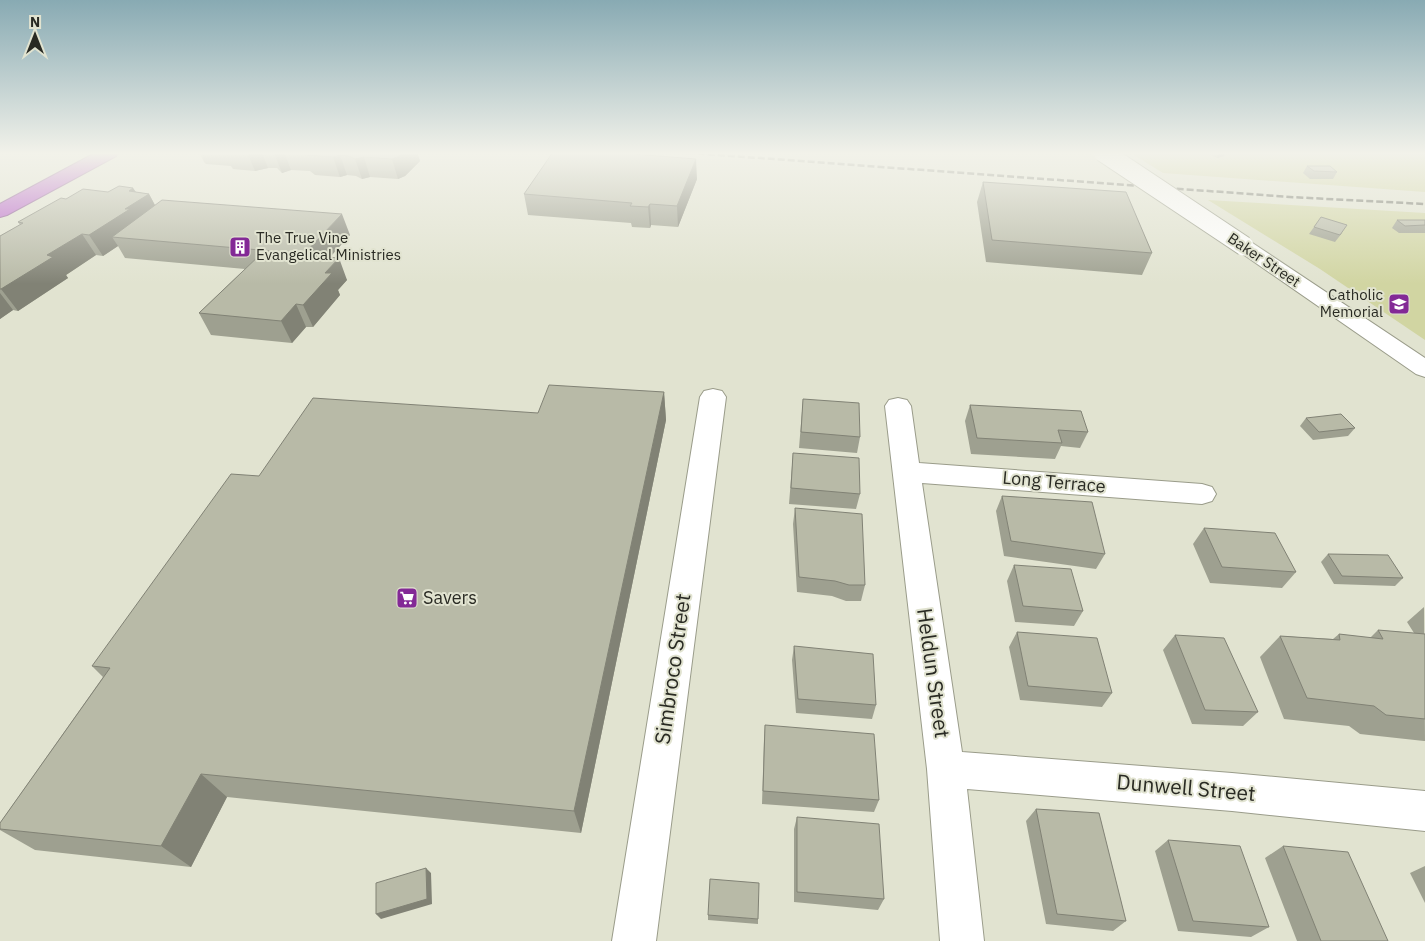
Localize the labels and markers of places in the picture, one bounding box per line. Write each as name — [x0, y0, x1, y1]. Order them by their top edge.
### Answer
place label: The True Vine Evangelical Ministries — [256, 228, 401, 264]
building icon: The True Vine Evangelical Ministries — [228, 235, 252, 259]
place label: Catholic Memorial — [1320, 285, 1383, 321]
school or university icon: Catholic Memorial — [1387, 292, 1411, 316]
supermarket icon: Savers — [395, 586, 419, 610]
place label: Savers — [423, 586, 477, 609]

